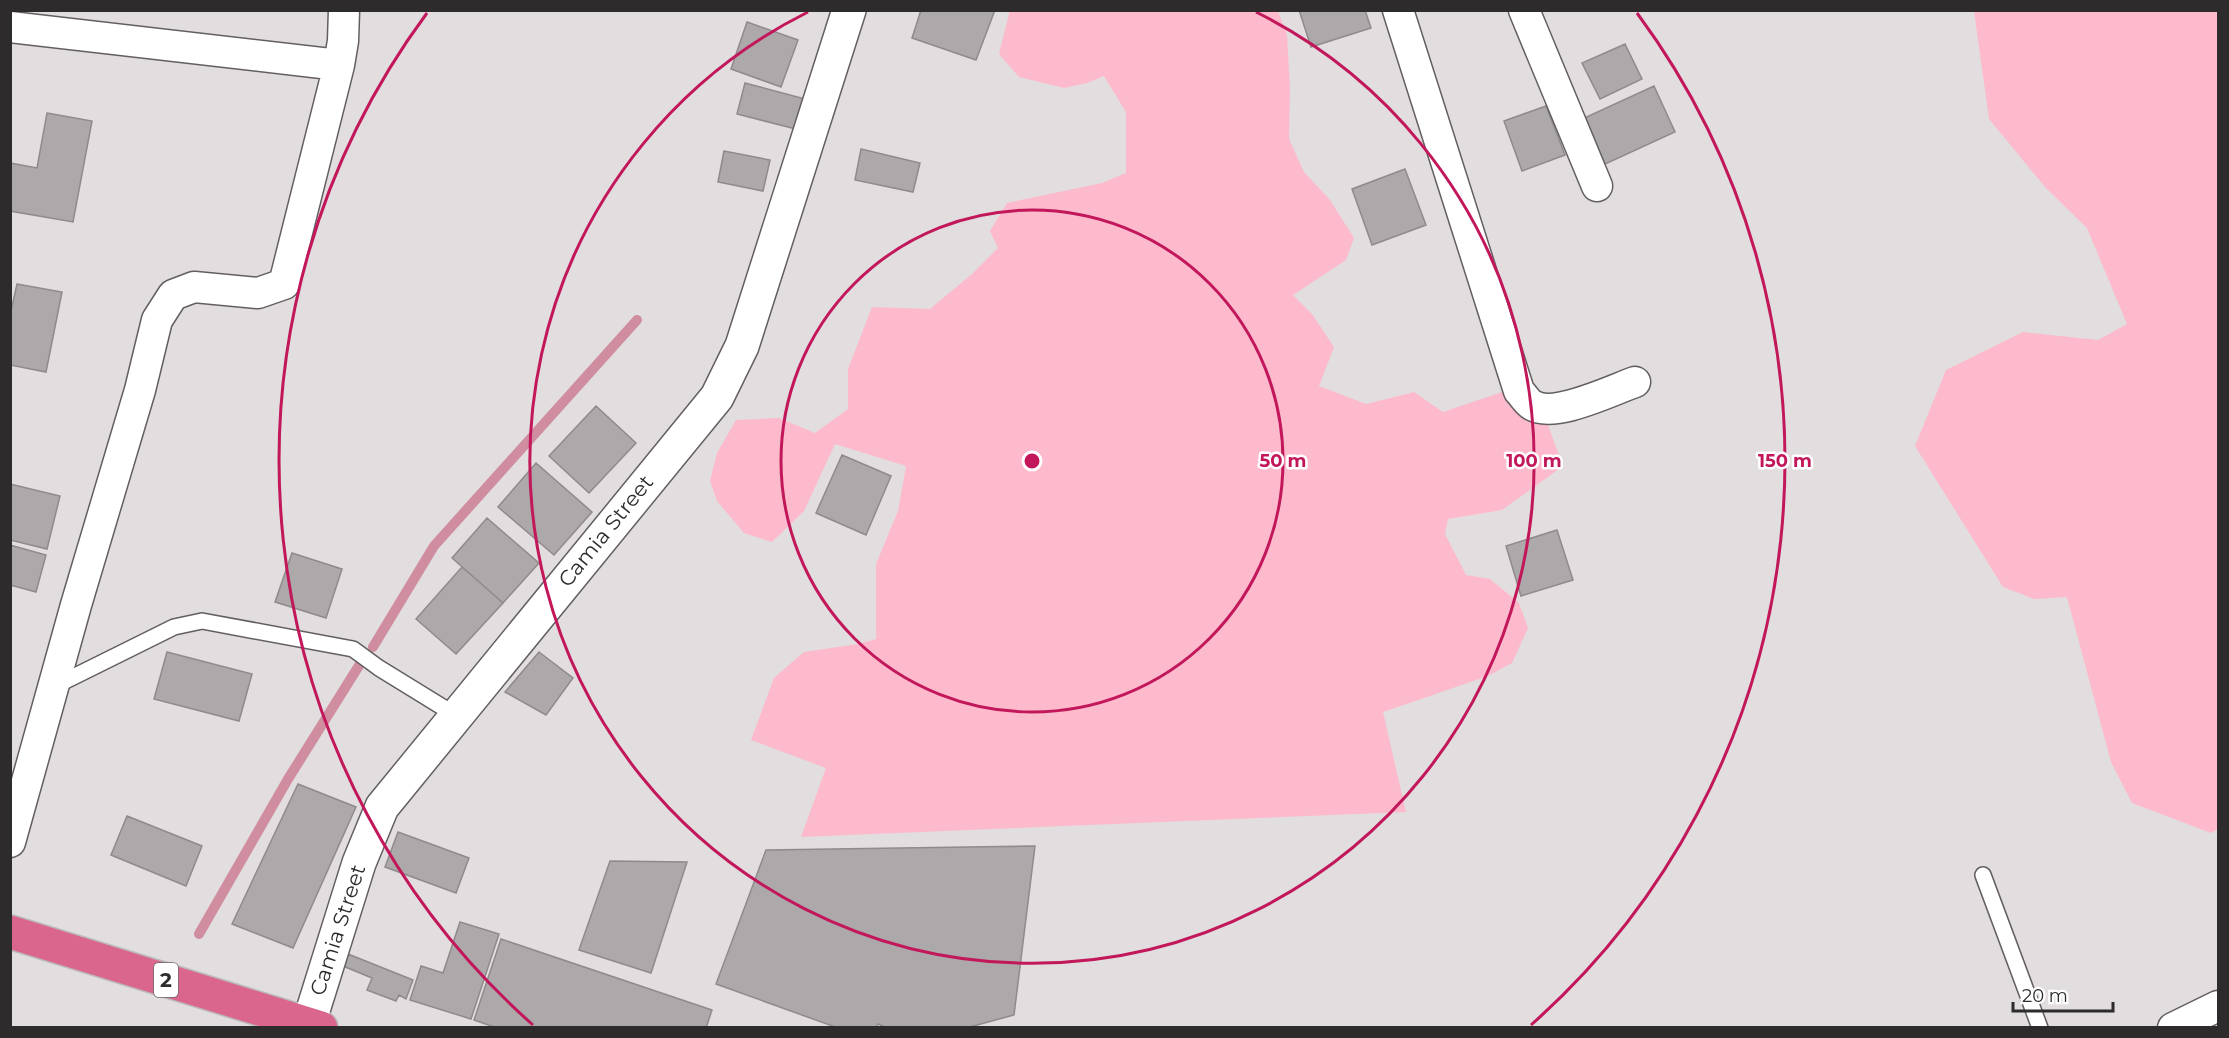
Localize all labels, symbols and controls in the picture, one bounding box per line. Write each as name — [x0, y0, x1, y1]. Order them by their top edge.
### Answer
text: 50 m — [1260, 450, 1306, 472]
text: 100 m — [1506, 450, 1562, 472]
text: 150 m — [1758, 450, 1812, 472]
centre of rings — [1022, 451, 1042, 471]
street label: Camia Street — [553, 470, 658, 592]
street label: Camia Street — [305, 861, 370, 999]
road number: 2 — [154, 963, 178, 997]
scale bar — [2013, 975, 2114, 1013]
text: 20 m — [2022, 985, 2068, 1007]

